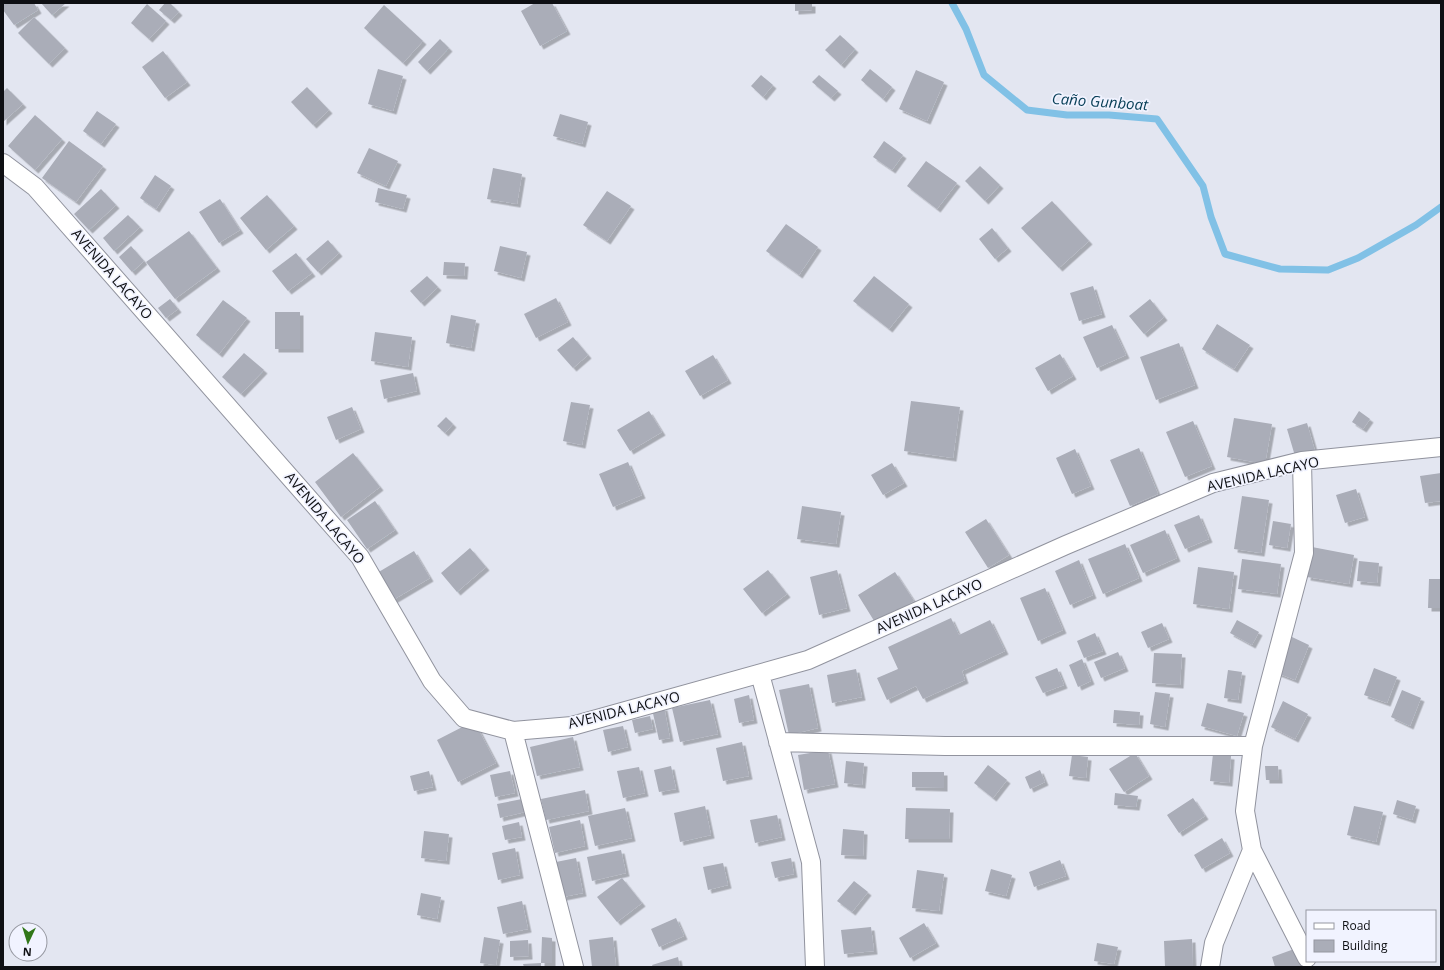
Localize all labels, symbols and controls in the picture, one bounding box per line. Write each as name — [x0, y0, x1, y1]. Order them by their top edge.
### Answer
water label: Caño Gunboat — [1051, 88, 1150, 114]
street label: AVENIDA LACAYO — [68, 224, 157, 323]
street label: AVENIDA LACAYO — [1205, 451, 1321, 496]
street label: AVENIDA LACAYO — [281, 468, 370, 568]
street label: AVENIDA LACAYO — [873, 574, 985, 638]
street label: AVENIDA LACAYO — [566, 686, 682, 733]
legend — [1306, 910, 1436, 962]
text: Road — [1342, 917, 1371, 934]
north arrow — [8, 922, 48, 962]
text: Building — [1342, 937, 1388, 954]
text: N — [22, 945, 32, 960]

